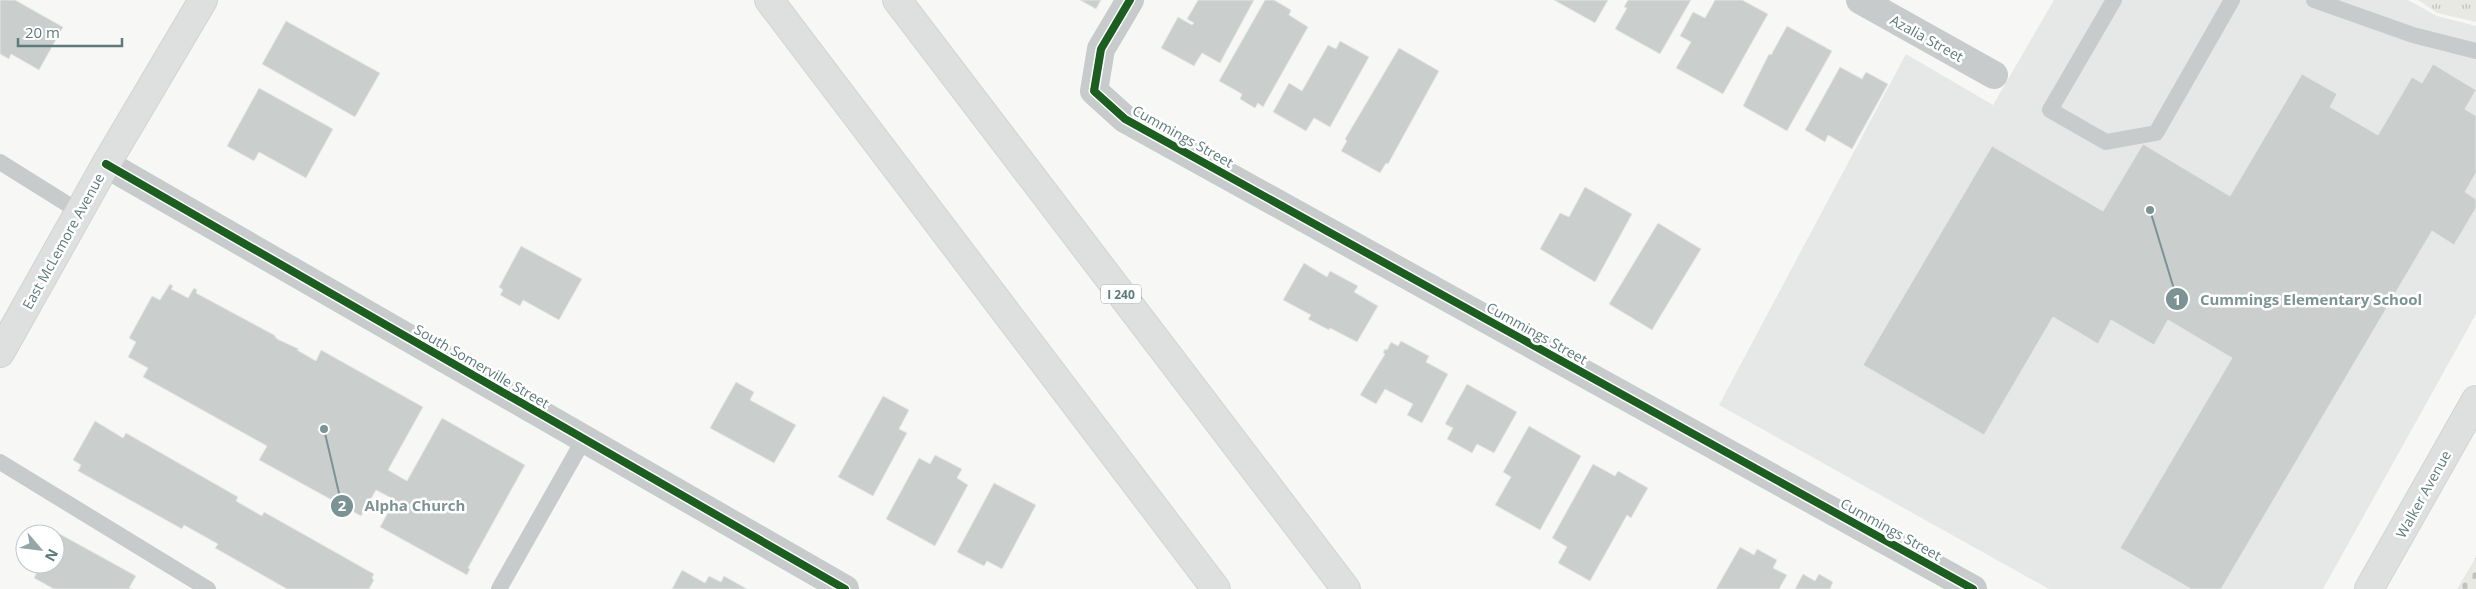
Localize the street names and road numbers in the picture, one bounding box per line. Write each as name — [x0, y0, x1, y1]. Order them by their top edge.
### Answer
street label: Azalia Street — [1887, 10, 1967, 66]
street label: Cummings Street — [1129, 100, 1237, 172]
street label: East McLemore Avenue — [18, 170, 108, 312]
road number: I 240 — [1101, 284, 1141, 304]
street label: Cummings Street — [1483, 297, 1591, 369]
street label: South Somerville Street — [411, 320, 553, 412]
street label: Walker Avenue — [2391, 447, 2455, 541]
street label: Cummings Street — [1837, 493, 1945, 565]

